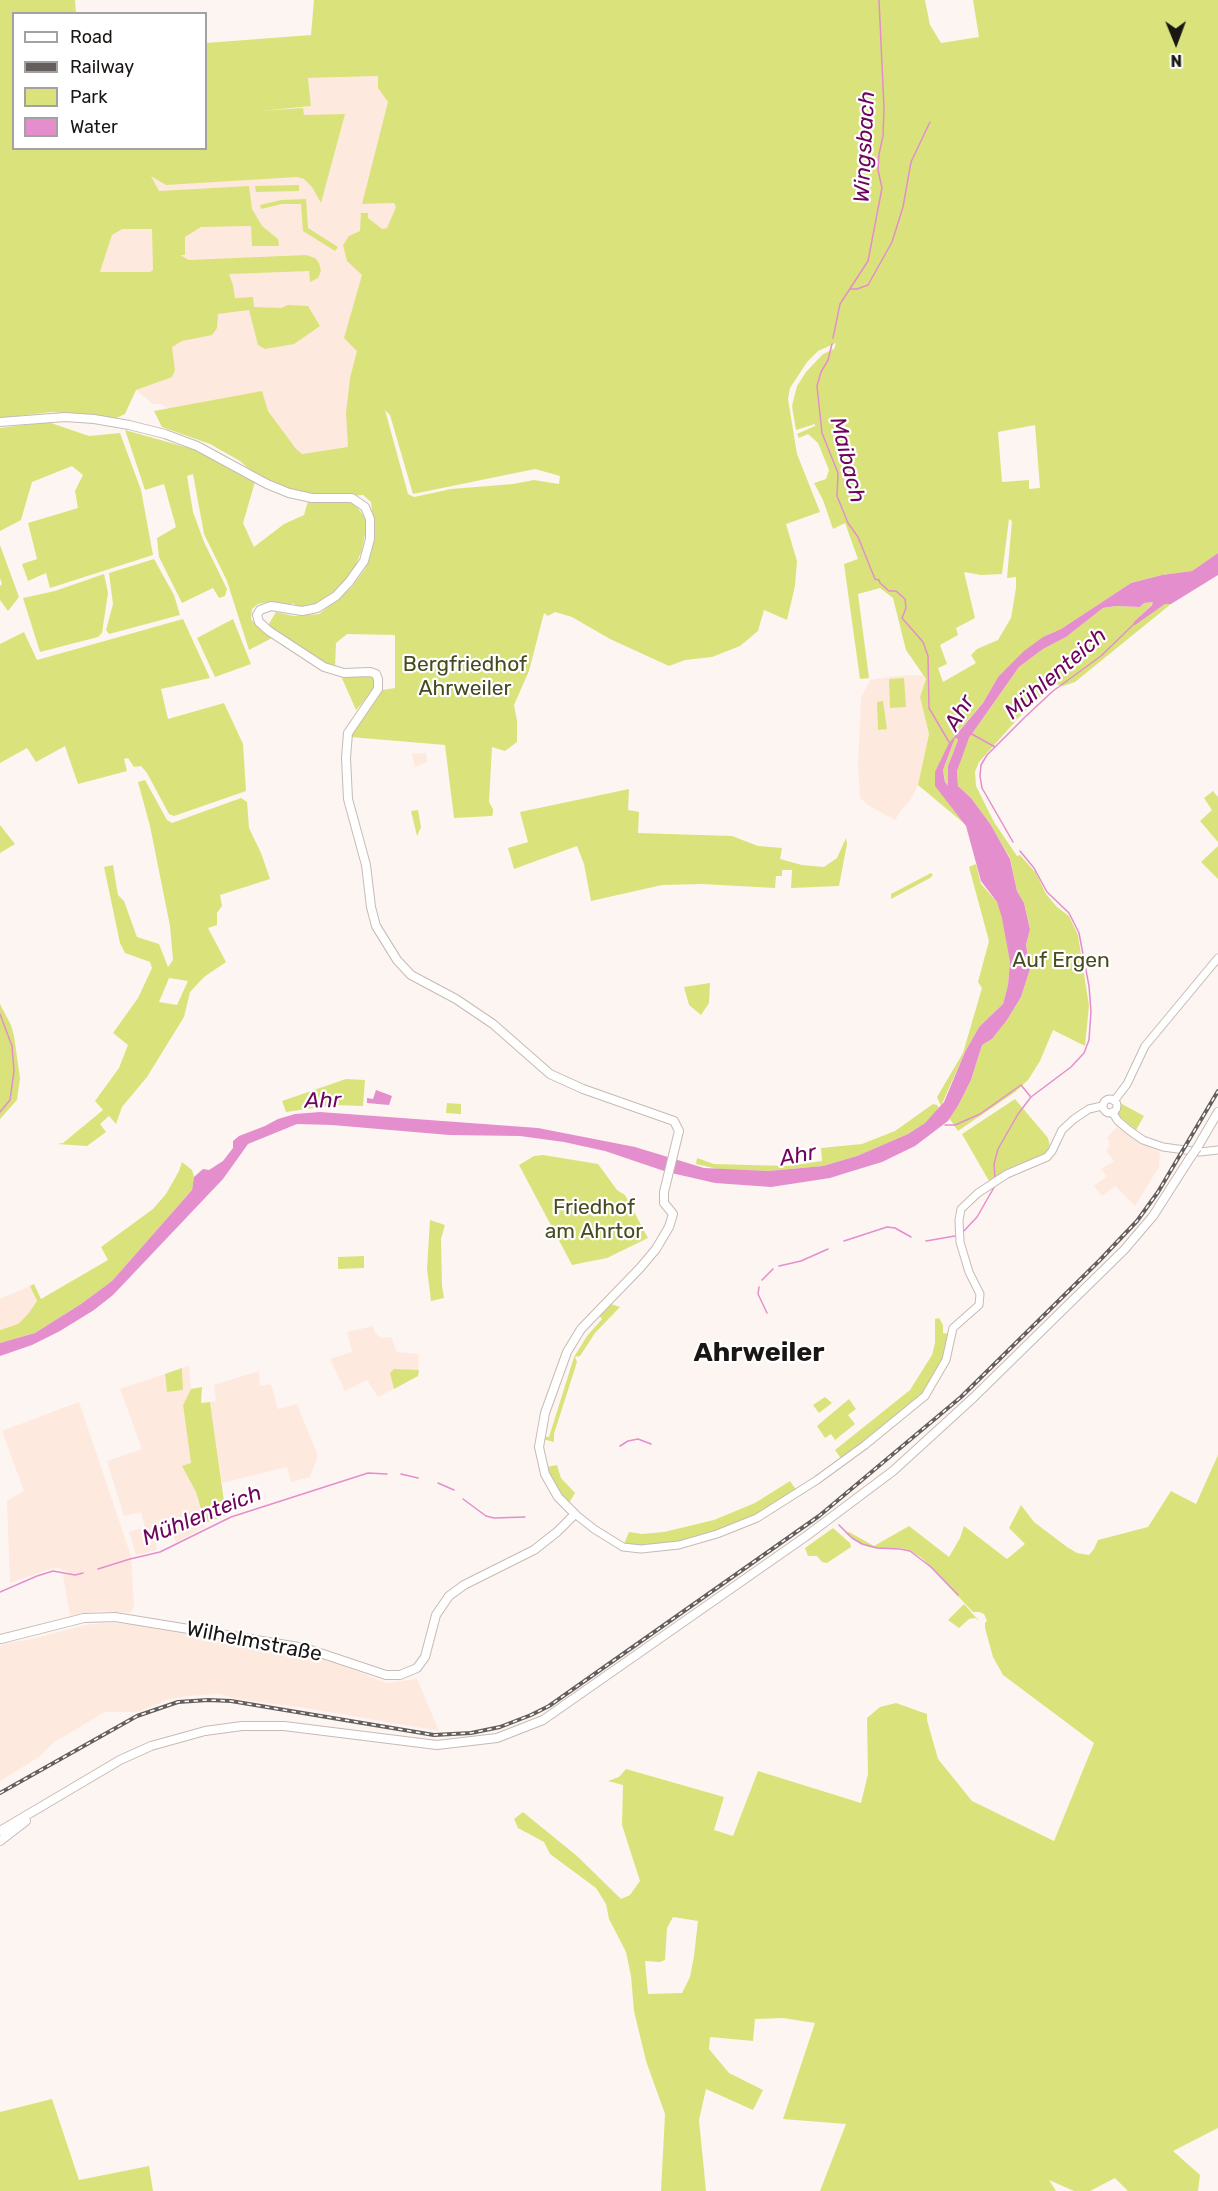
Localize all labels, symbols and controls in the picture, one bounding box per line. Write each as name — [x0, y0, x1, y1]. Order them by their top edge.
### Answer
legend — [12, 12, 207, 150]
north arrow — [1146, 12, 1206, 72]
text: Road — [70, 26, 113, 48]
text: N — [1170, 51, 1182, 70]
text: Railway — [70, 56, 134, 78]
text: Park — [70, 86, 107, 108]
water label: Wingsbach — [849, 90, 881, 204]
text: Water — [70, 116, 118, 138]
water label: Maibach — [824, 414, 870, 506]
water label: Mühlenteich — [1000, 623, 1112, 725]
park label: Bergfriedhof Ahrweiler — [403, 652, 527, 702]
water label: Ahr — [939, 691, 981, 735]
park label: Auf Ergen — [1012, 948, 1110, 974]
water label: Ahr — [304, 1087, 342, 1115]
water label: Ahr — [778, 1140, 818, 1172]
park label: Friedhof am Ahrtor — [545, 1195, 643, 1245]
district label: Ahrweiler — [693, 1337, 825, 1369]
water label: Mühlenteich — [138, 1480, 266, 1552]
street label: Wilhelmstraße — [184, 1616, 324, 1668]

